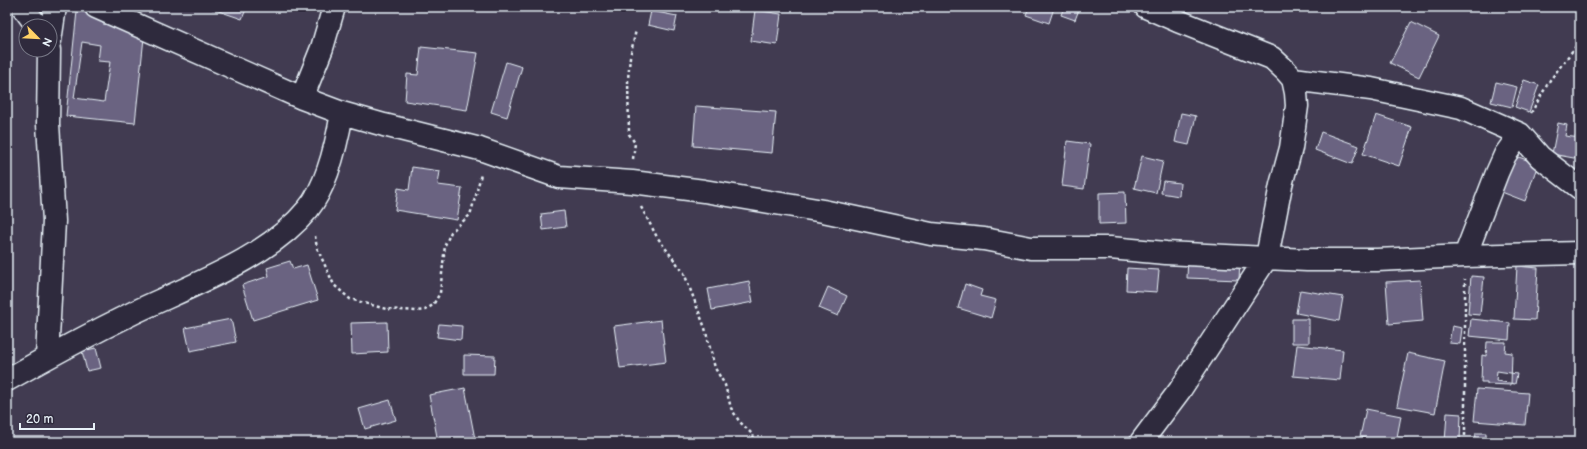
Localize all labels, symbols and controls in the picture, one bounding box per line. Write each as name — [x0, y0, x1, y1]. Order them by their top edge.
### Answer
north arrow — [18, 18, 58, 58]
text: N — [39, 35, 54, 48]
scale bar — [20, 405, 94, 431]
text: 20 m — [26, 412, 53, 427]

